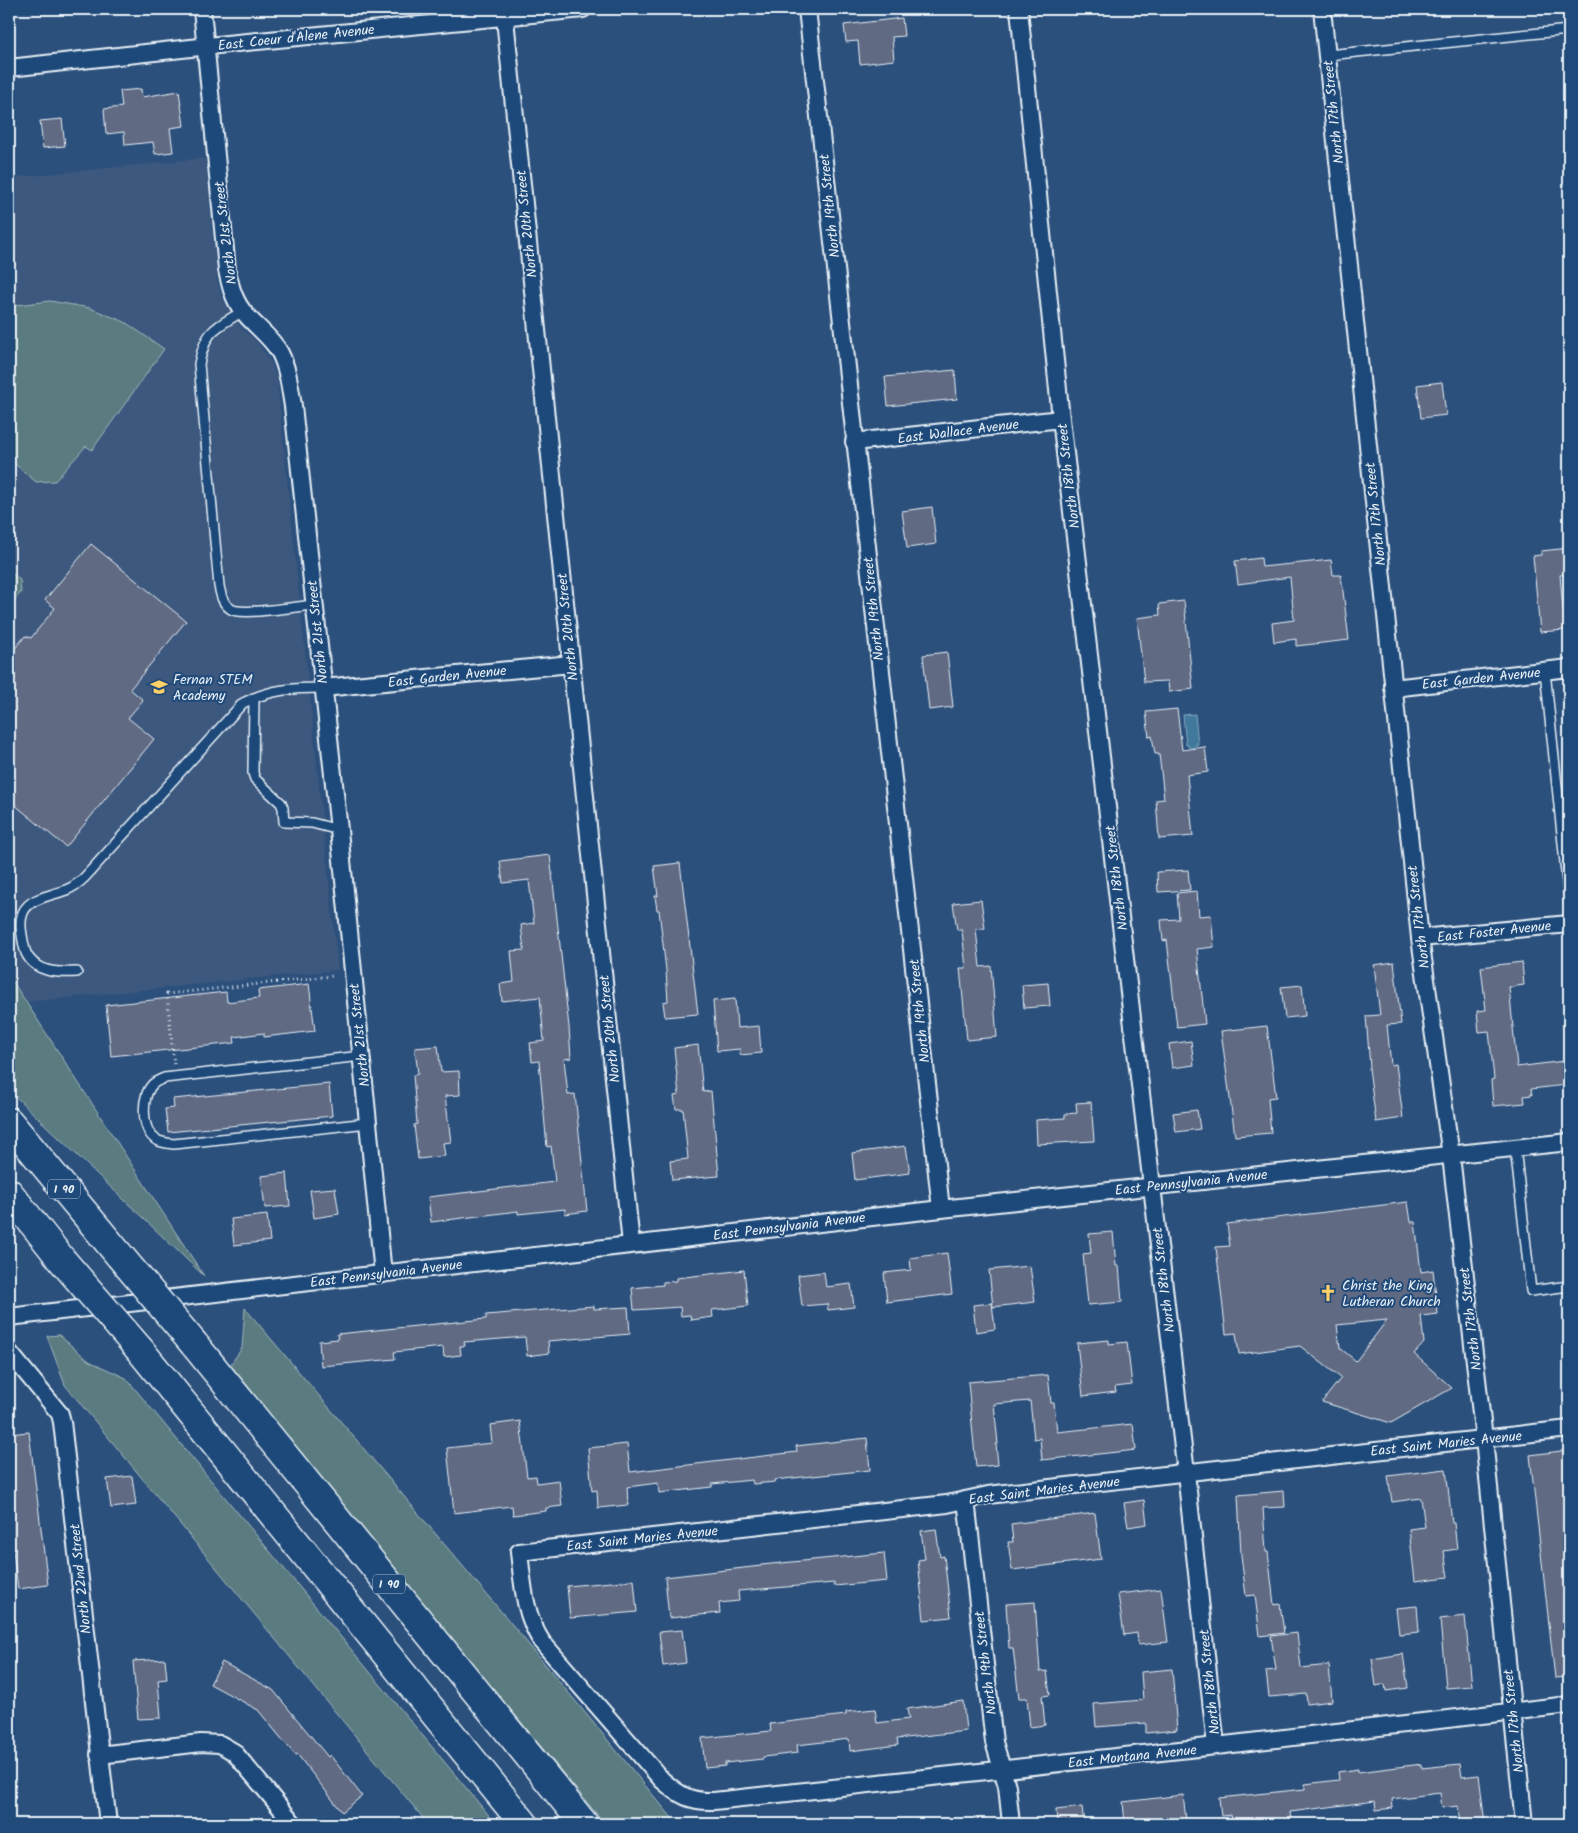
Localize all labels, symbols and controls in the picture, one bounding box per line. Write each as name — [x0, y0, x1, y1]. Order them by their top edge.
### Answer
street label: East Coeur d'Alene Avenue — [217, 19, 376, 57]
street label: North 17th Street — [1318, 59, 1350, 165]
street label: North 19th Street — [814, 152, 846, 259]
street label: North 20th Street — [510, 168, 544, 279]
street label: North 21st Street — [209, 179, 243, 286]
street label: East Wallace Avenue — [896, 414, 1021, 450]
street label: North 18th Street — [1052, 421, 1086, 530]
street label: North 17th Street — [1360, 461, 1392, 567]
street label: North 19th Street — [858, 555, 890, 662]
street label: North 20th Street — [551, 571, 585, 682]
street label: North 21st Street — [302, 578, 334, 685]
street label: East Garden Avenue — [387, 660, 508, 694]
street label: East Garden Avenue — [1421, 662, 1542, 696]
place label: Fernan STEM Academy — [173, 669, 253, 707]
school or university icon: Fernan STEM Academy — [149, 677, 169, 697]
street label: North 18th Street — [1100, 823, 1134, 932]
street label: North 17th Street — [1402, 863, 1436, 970]
street label: East Foster Avenue — [1436, 915, 1553, 949]
street label: North 19th Street — [904, 957, 936, 1064]
street label: North 20th Street — [593, 973, 627, 1084]
street label: North 21st Street — [344, 981, 376, 1088]
street label: East Pennsylvania Avenue — [1114, 1164, 1269, 1202]
road number: I 90 — [48, 1180, 80, 1198]
street label: East Pennsylvania Avenue — [712, 1207, 867, 1247]
street label: North 18th Street — [1147, 1225, 1181, 1334]
street label: East Pennsylvania Avenue — [309, 1254, 464, 1294]
street label: North 17th Street — [1454, 1265, 1488, 1372]
place label: Christ the King Lutheran Church — [1342, 1275, 1441, 1313]
church icon: Christ the King Lutheran Church — [1318, 1283, 1338, 1303]
street label: East Saint Maries Avenue — [1369, 1425, 1524, 1463]
street label: East Saint Maries Avenue — [967, 1471, 1122, 1511]
street label: East Saint Maries Avenue — [565, 1520, 720, 1558]
street label: North 22nd Street — [64, 1522, 98, 1635]
road number: I 90 — [373, 1575, 405, 1594]
street label: North 19th Street — [969, 1609, 1003, 1716]
street label: North 18th Street — [1193, 1628, 1226, 1736]
street label: North 17th Street — [1498, 1668, 1530, 1774]
street label: East Montana Avenue — [1067, 1739, 1198, 1775]

